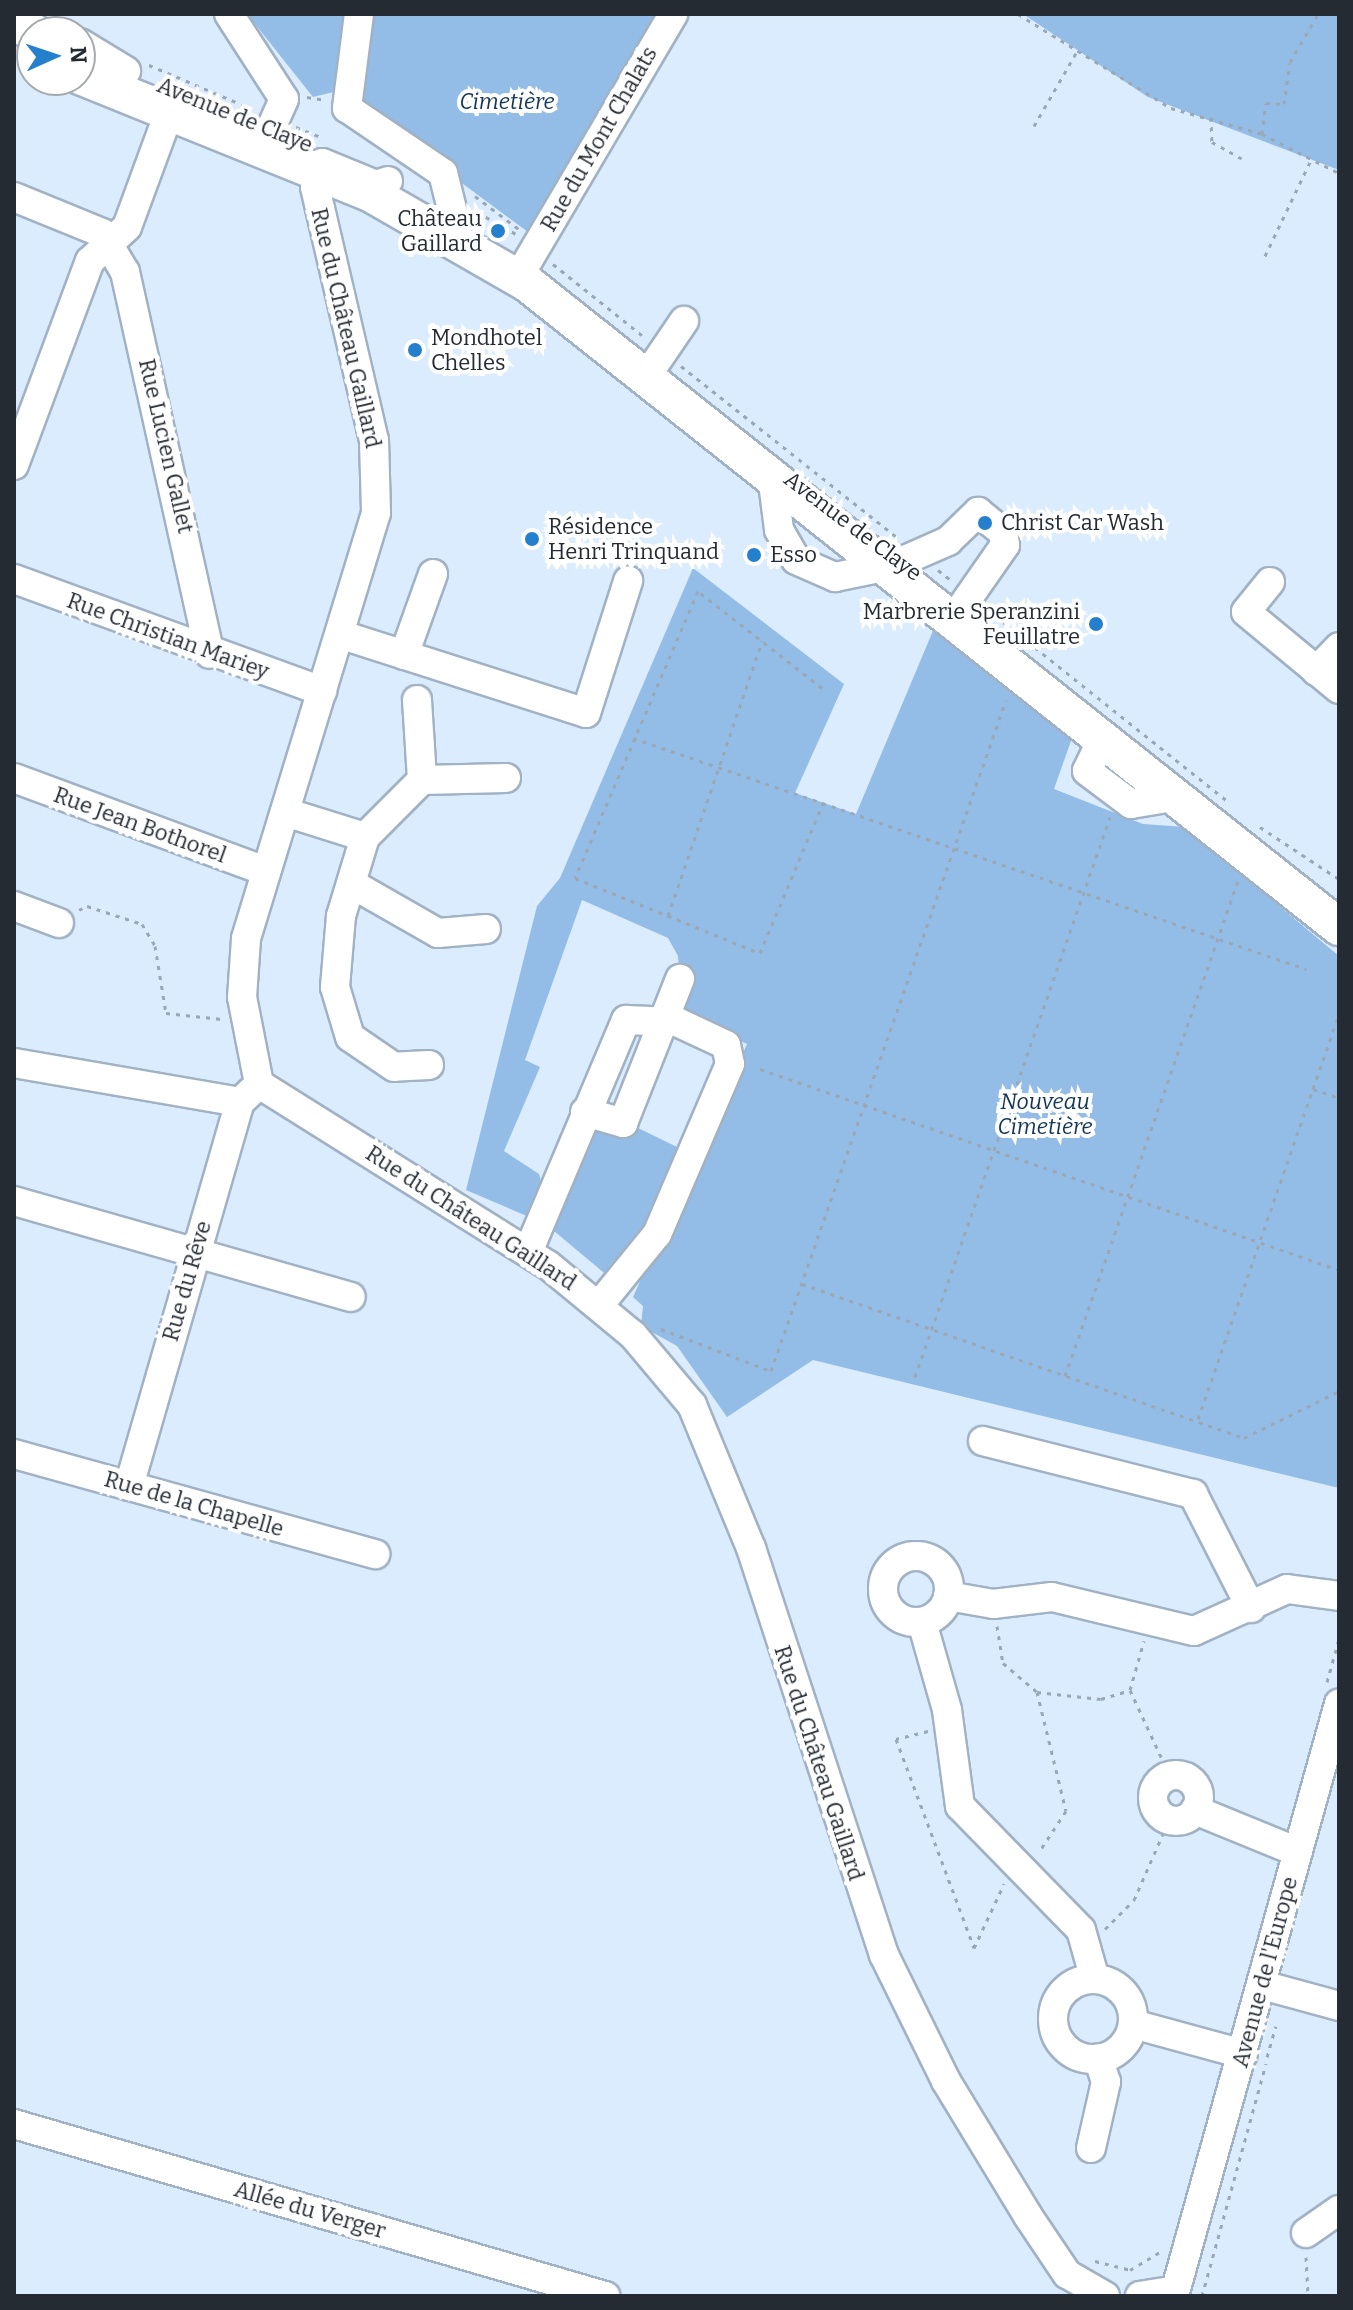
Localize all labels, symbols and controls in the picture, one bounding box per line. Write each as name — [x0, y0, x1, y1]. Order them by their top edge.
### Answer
north arrow — [16, 16, 96, 96]
street label: Rue du Mont Chalats — [535, 42, 663, 236]
text: N — [65, 46, 92, 64]
street label: Avenue de Claye — [153, 72, 317, 158]
park label: Cimetière — [459, 89, 555, 115]
street label: Rue du Château Gaillard — [306, 205, 386, 451]
place label: Château Gaillard — [397, 205, 482, 256]
marker: Château Gaillard — [489, 222, 507, 240]
place label: Mondhotel Chelles — [431, 324, 542, 376]
marker: Mondhotel Chelles — [406, 341, 424, 359]
street label: Rue Lucien Gallet — [133, 356, 199, 536]
street label: Avenue de Claye — [779, 466, 927, 586]
place label: Christ Car Wash — [1001, 510, 1164, 536]
place label: Résidence Henri Trinquand — [548, 513, 719, 564]
marker: Christ Car Wash — [976, 514, 994, 532]
marker: Résidence Henri Trinquand — [523, 530, 541, 548]
place label: Esso — [770, 542, 817, 568]
marker: Esso — [745, 546, 763, 564]
street label: Rue Christian Mariey — [63, 587, 273, 685]
place label: Marbrerie Speranzini Feuillatre — [863, 598, 1080, 650]
marker: Marbrerie Speranzini Feuillatre — [1087, 615, 1105, 633]
street label: Rue Jean Bothorel — [50, 782, 230, 868]
park label: Nouveau Cimetière — [997, 1088, 1093, 1140]
street label: Rue du Château Gaillard — [361, 1140, 581, 1296]
street label: Rue du Rêve — [157, 1218, 217, 1344]
street label: Rue de la Chapelle — [101, 1466, 287, 1542]
street label: Rue du Château Gaillard — [769, 1642, 869, 1884]
street label: Avenue de l'Europe — [1227, 1874, 1303, 2070]
street label: Allée du Verger — [231, 2176, 389, 2244]

